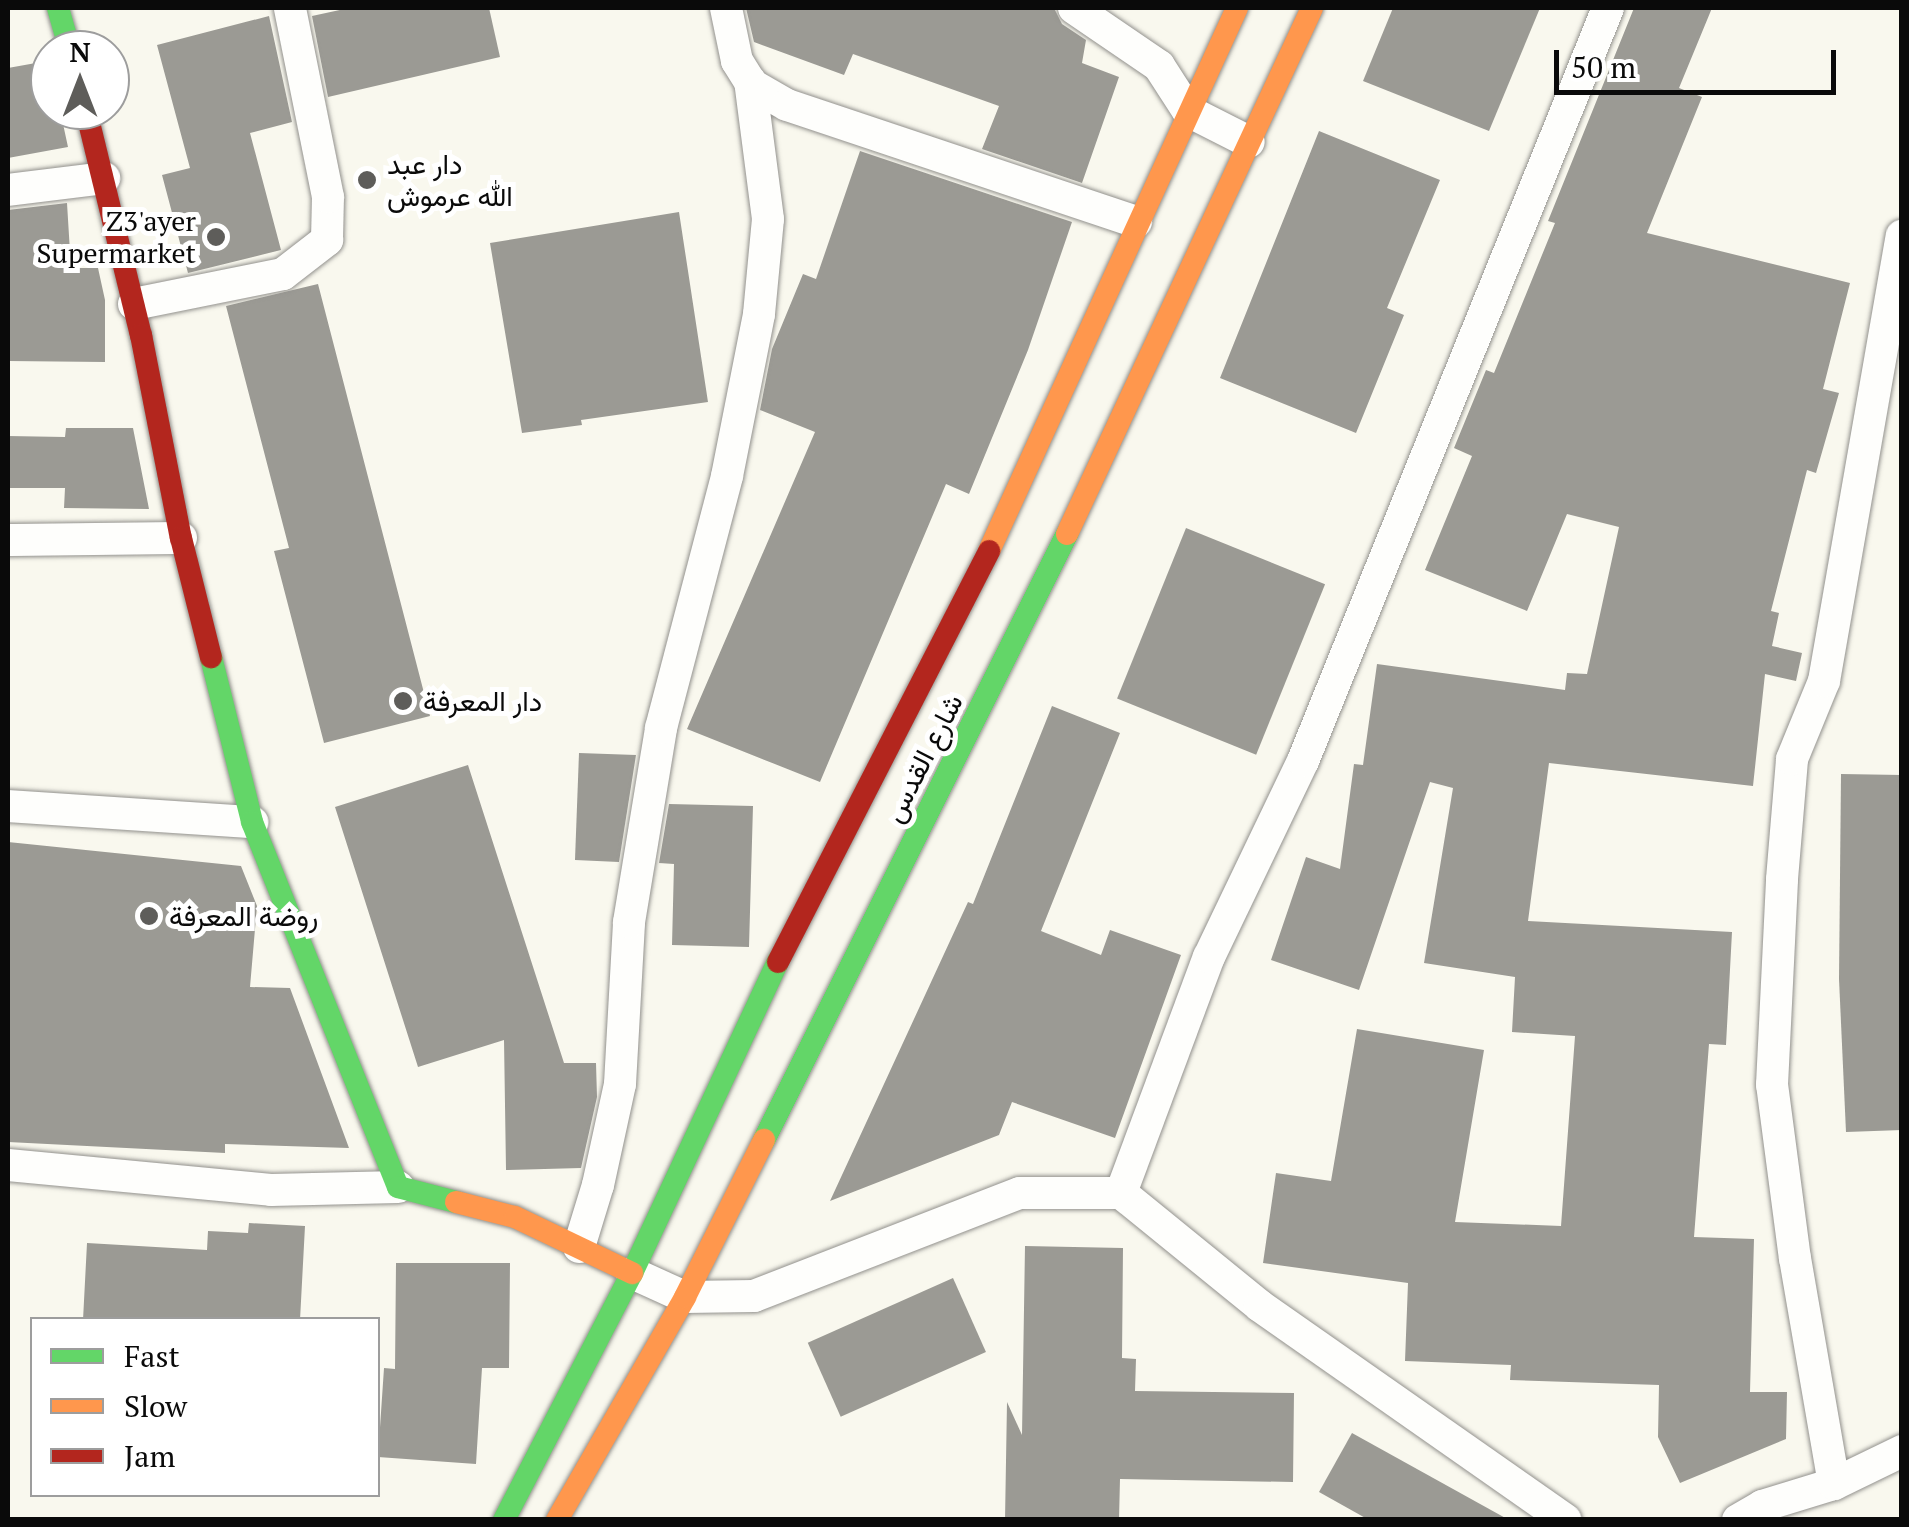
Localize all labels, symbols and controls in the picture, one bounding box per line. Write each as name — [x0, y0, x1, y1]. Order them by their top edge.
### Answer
north arrow — [30, 30, 130, 130]
scale bar — [1559, 30, 1842, 92]
text: N — [69, 33, 91, 70]
text: 50 m — [1571, 47, 1636, 87]
place label: دار عبد الله عرموش — [387, 147, 513, 213]
marker: دار عبد الله عرموش — [356, 169, 378, 191]
place label: Z3'ayer Supermarket — [37, 204, 196, 270]
marker: Z3'ayer Supermarket — [205, 226, 227, 248]
place label: دار المعرفة — [423, 684, 542, 718]
street label: شارع القدس — [876, 688, 970, 828]
marker: دار المعرفة — [392, 690, 414, 712]
place label: روضة المعرفة — [169, 899, 318, 933]
marker: روضة المعرفة — [138, 905, 160, 927]
legend — [30, 1317, 380, 1497]
text: Fast — [124, 1336, 180, 1376]
text: Slow — [124, 1386, 187, 1426]
text: Jam — [124, 1436, 175, 1476]

